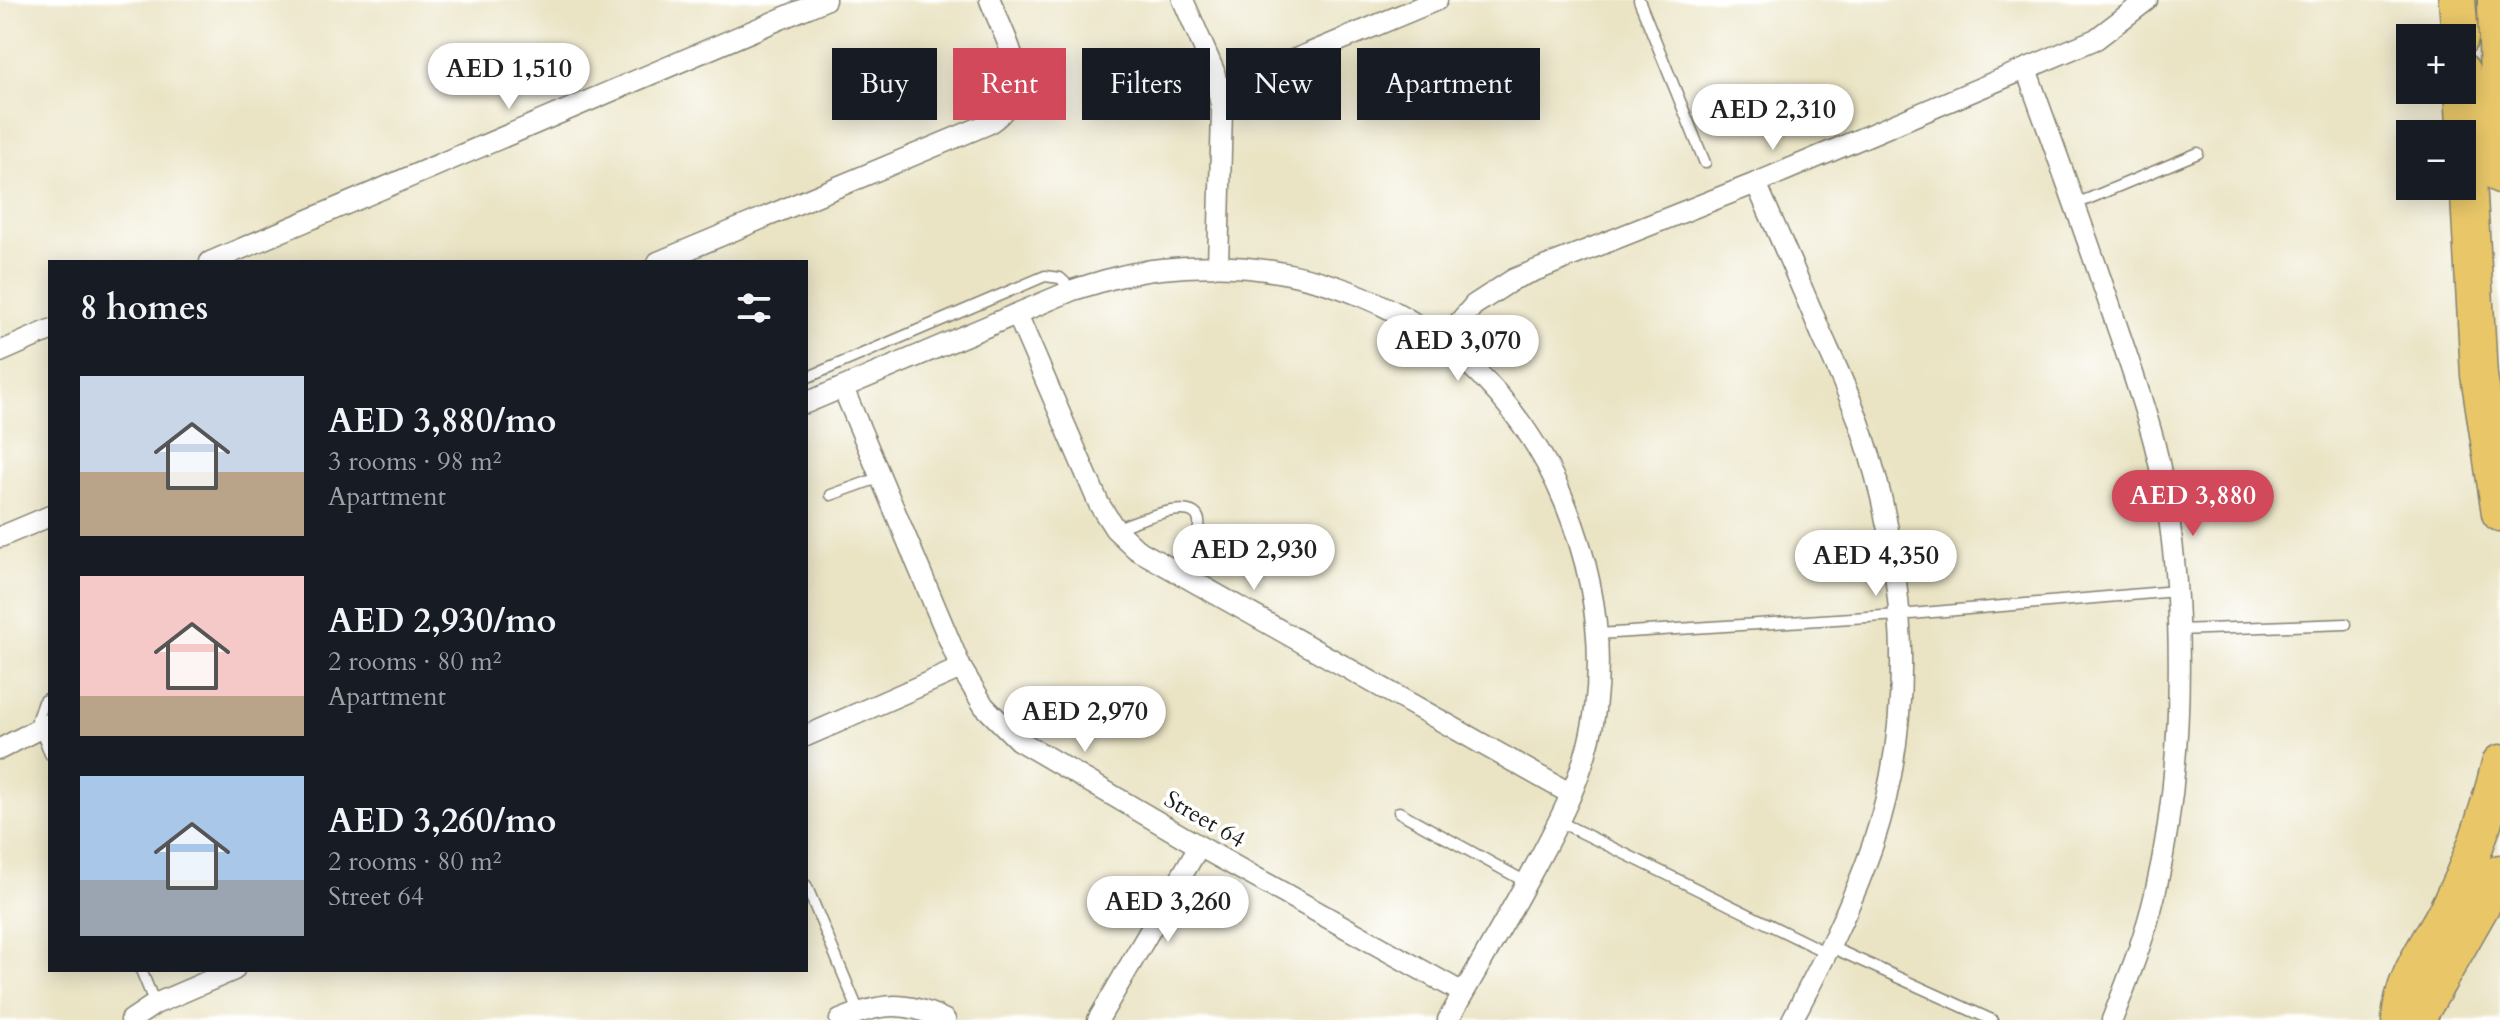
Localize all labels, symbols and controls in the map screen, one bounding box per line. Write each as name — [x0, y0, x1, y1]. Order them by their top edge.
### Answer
map controls — [2396, 24, 2476, 200]
button: + — [2396, 24, 2476, 104]
pin: AED 1,510 — [417, 43, 601, 111]
chip: Buy — [832, 48, 937, 120]
chip: Rent — [953, 48, 1066, 120]
chip: Filters — [1082, 48, 1210, 120]
chip: New — [1226, 48, 1341, 120]
chip: Apartment — [1357, 48, 1540, 120]
text: AED 1,510 — [446, 51, 572, 86]
pin: AED 2,310 — [1681, 84, 1865, 152]
text: AED 2,310 — [1710, 92, 1836, 127]
button: − — [2396, 120, 2476, 200]
text: 8 homes — [80, 285, 208, 331]
icon: filters — [732, 286, 776, 330]
pin: AED 3,070 — [1366, 315, 1550, 383]
text: AED 3,070 — [1395, 323, 1521, 358]
text: AED 3,880/mo — [328, 398, 556, 444]
icon: home — [144, 408, 240, 504]
text: 3 rooms · 98 m² — [328, 444, 501, 479]
pin: AED 3,880 — [2101, 470, 2285, 538]
text: AED 3,880 — [2130, 478, 2256, 513]
text: Apartment — [328, 479, 446, 514]
pin: AED 2,930 — [1162, 524, 1346, 592]
pin: AED 4,350 — [1784, 530, 1968, 598]
text: AED 2,930 — [1191, 532, 1317, 567]
text: AED 4,350 — [1813, 538, 1939, 573]
text: AED 2,930/mo — [328, 598, 556, 644]
icon: home — [144, 608, 240, 704]
text: 2 rooms · 80 m² — [328, 644, 501, 679]
text: Apartment — [328, 679, 446, 714]
pin: AED 2,970 — [993, 686, 1177, 754]
text: AED 2,970 — [1022, 694, 1148, 729]
street label: Street 64 — [1158, 783, 1251, 856]
text: AED 3,260/mo — [328, 798, 556, 844]
icon: home — [144, 808, 240, 904]
text: 2 rooms · 80 m² — [328, 844, 501, 879]
pin: AED 3,260 — [1076, 876, 1260, 944]
text: Street 64 — [328, 879, 424, 914]
text: AED 3,260 — [1105, 884, 1231, 919]

